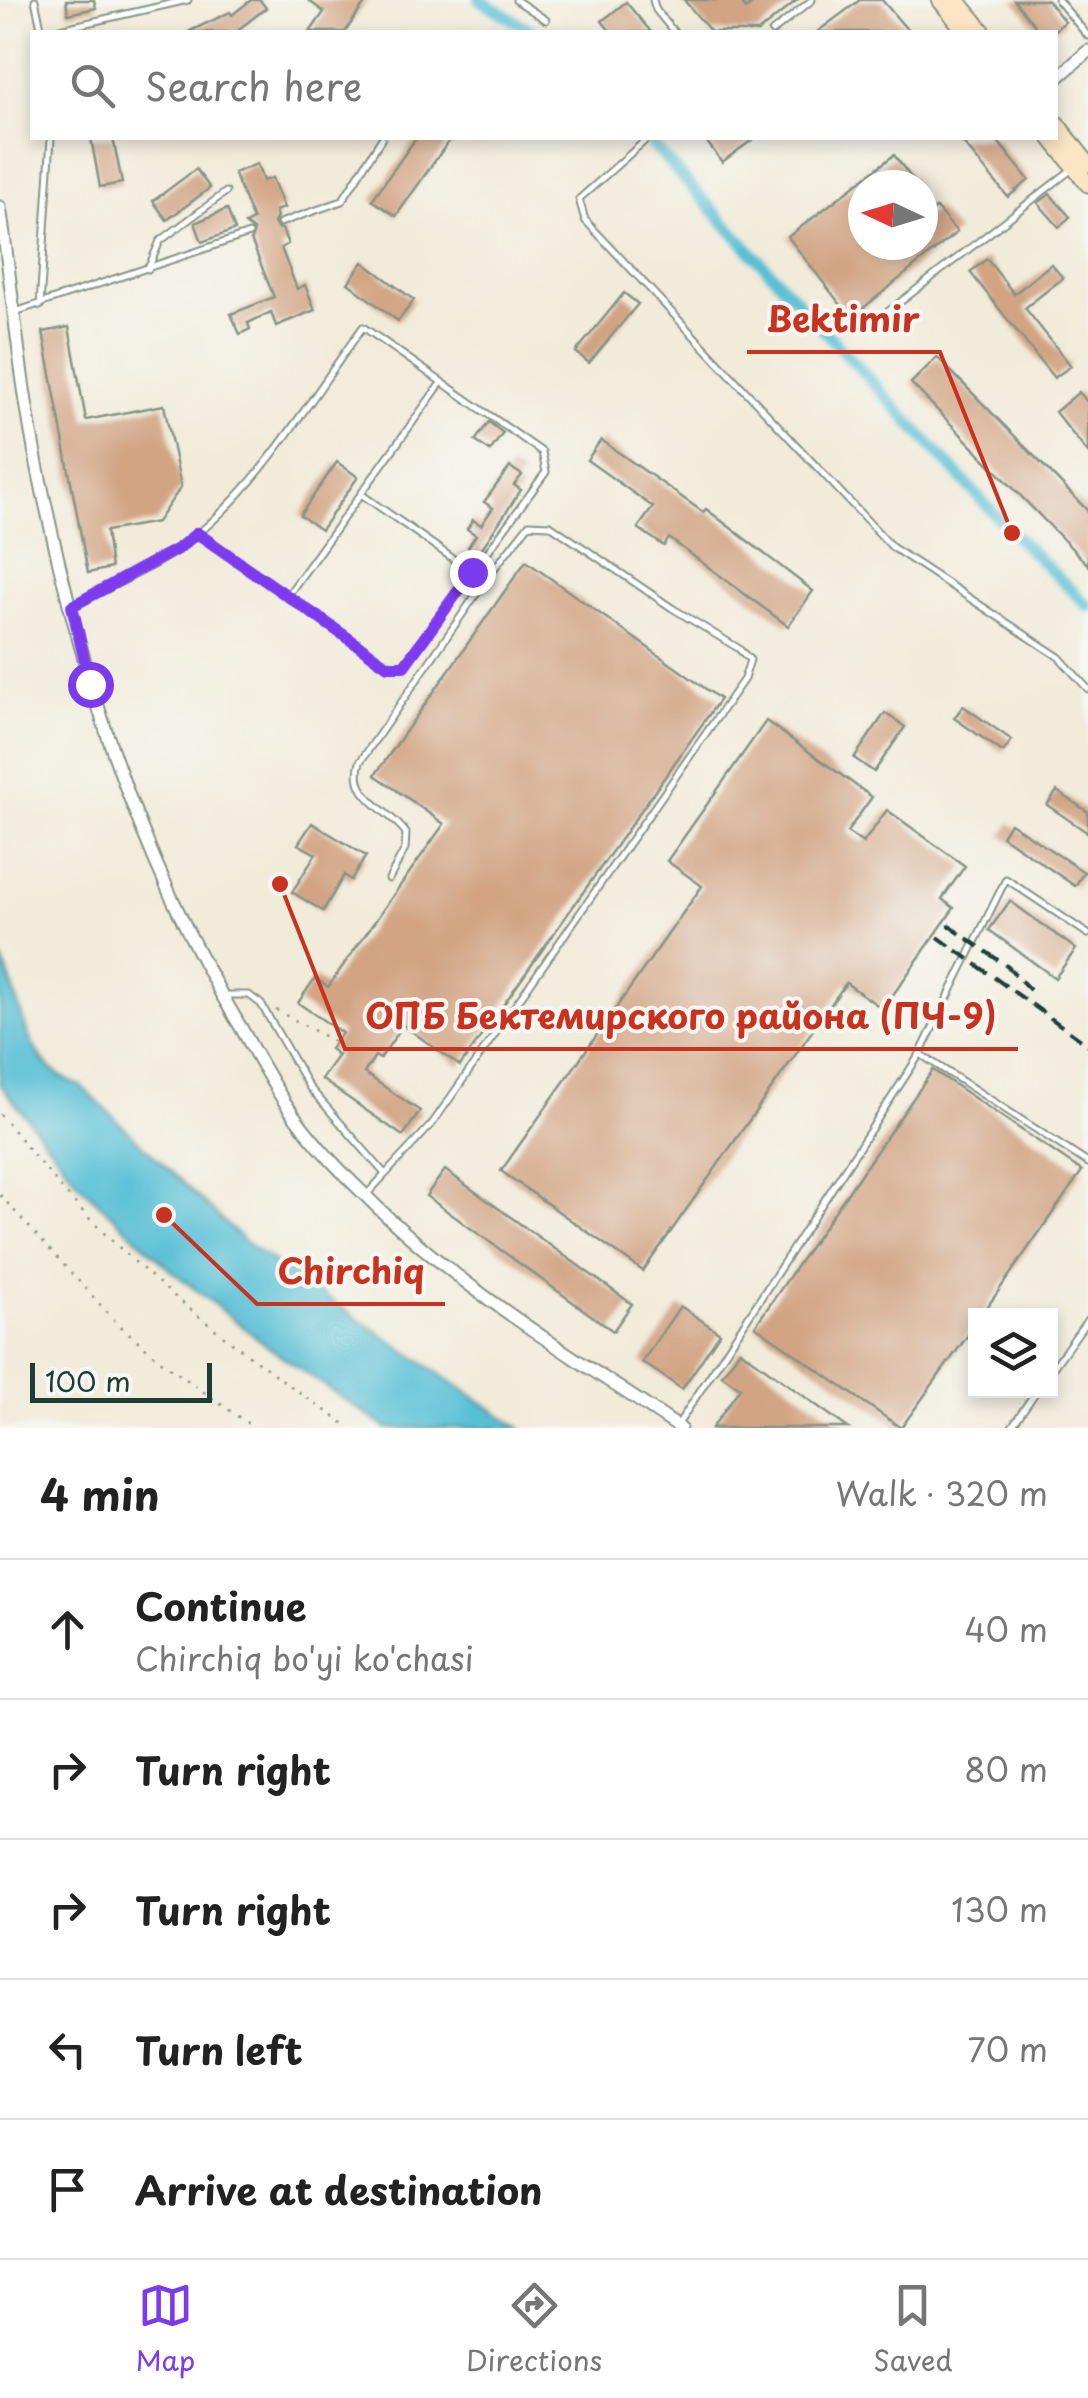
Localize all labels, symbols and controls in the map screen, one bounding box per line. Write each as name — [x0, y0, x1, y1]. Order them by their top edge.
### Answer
search box — [30, 30, 1058, 140]
text: Search here — [145, 57, 362, 114]
icon: search — [65, 58, 120, 113]
north arrow — [848, 170, 938, 260]
callout: Bektimir — [747, 287, 940, 352]
text: Bektimir — [766, 291, 920, 344]
route end — [450, 550, 496, 596]
route start — [68, 662, 114, 708]
callout: ОПБ Бектемирского района (ПЧ-9) — [345, 984, 1018, 1049]
text: ОПБ Бектемирского района (ПЧ-9) — [365, 988, 997, 1041]
callout: Chirchiq — [257, 1239, 445, 1304]
text: Chirchiq — [277, 1243, 425, 1296]
map controls — [968, 1308, 1058, 1398]
button: layers — [968, 1308, 1058, 1398]
scale bar — [30, 1358, 212, 1402]
text: 100 m — [45, 1359, 131, 1402]
text: 4 min — [40, 1462, 160, 1525]
text: Walk · 320 m — [836, 1469, 1048, 1517]
text: Continue — [135, 1577, 306, 1634]
icon: ahead — [40, 1602, 95, 1657]
text: 40 m — [964, 1605, 1048, 1653]
text: Chirchiq bo'yi ko'chasi — [135, 1634, 474, 1682]
text: Turn right — [135, 1741, 331, 1798]
icon: right — [40, 1742, 95, 1797]
text: 80 m — [964, 1745, 1048, 1793]
text: Turn right — [135, 1881, 331, 1938]
icon: right — [40, 1882, 95, 1937]
text: 130 m — [951, 1885, 1048, 1933]
text: Turn left — [135, 2021, 303, 2078]
icon: left — [40, 2022, 95, 2077]
text: 70 m — [968, 2025, 1048, 2073]
text: Arrive at destination — [135, 2161, 543, 2218]
icon: arrive — [40, 2162, 95, 2217]
tab: Map — [135, 2278, 195, 2381]
tab: Directions — [466, 2278, 602, 2381]
tab: Saved — [873, 2278, 953, 2381]

